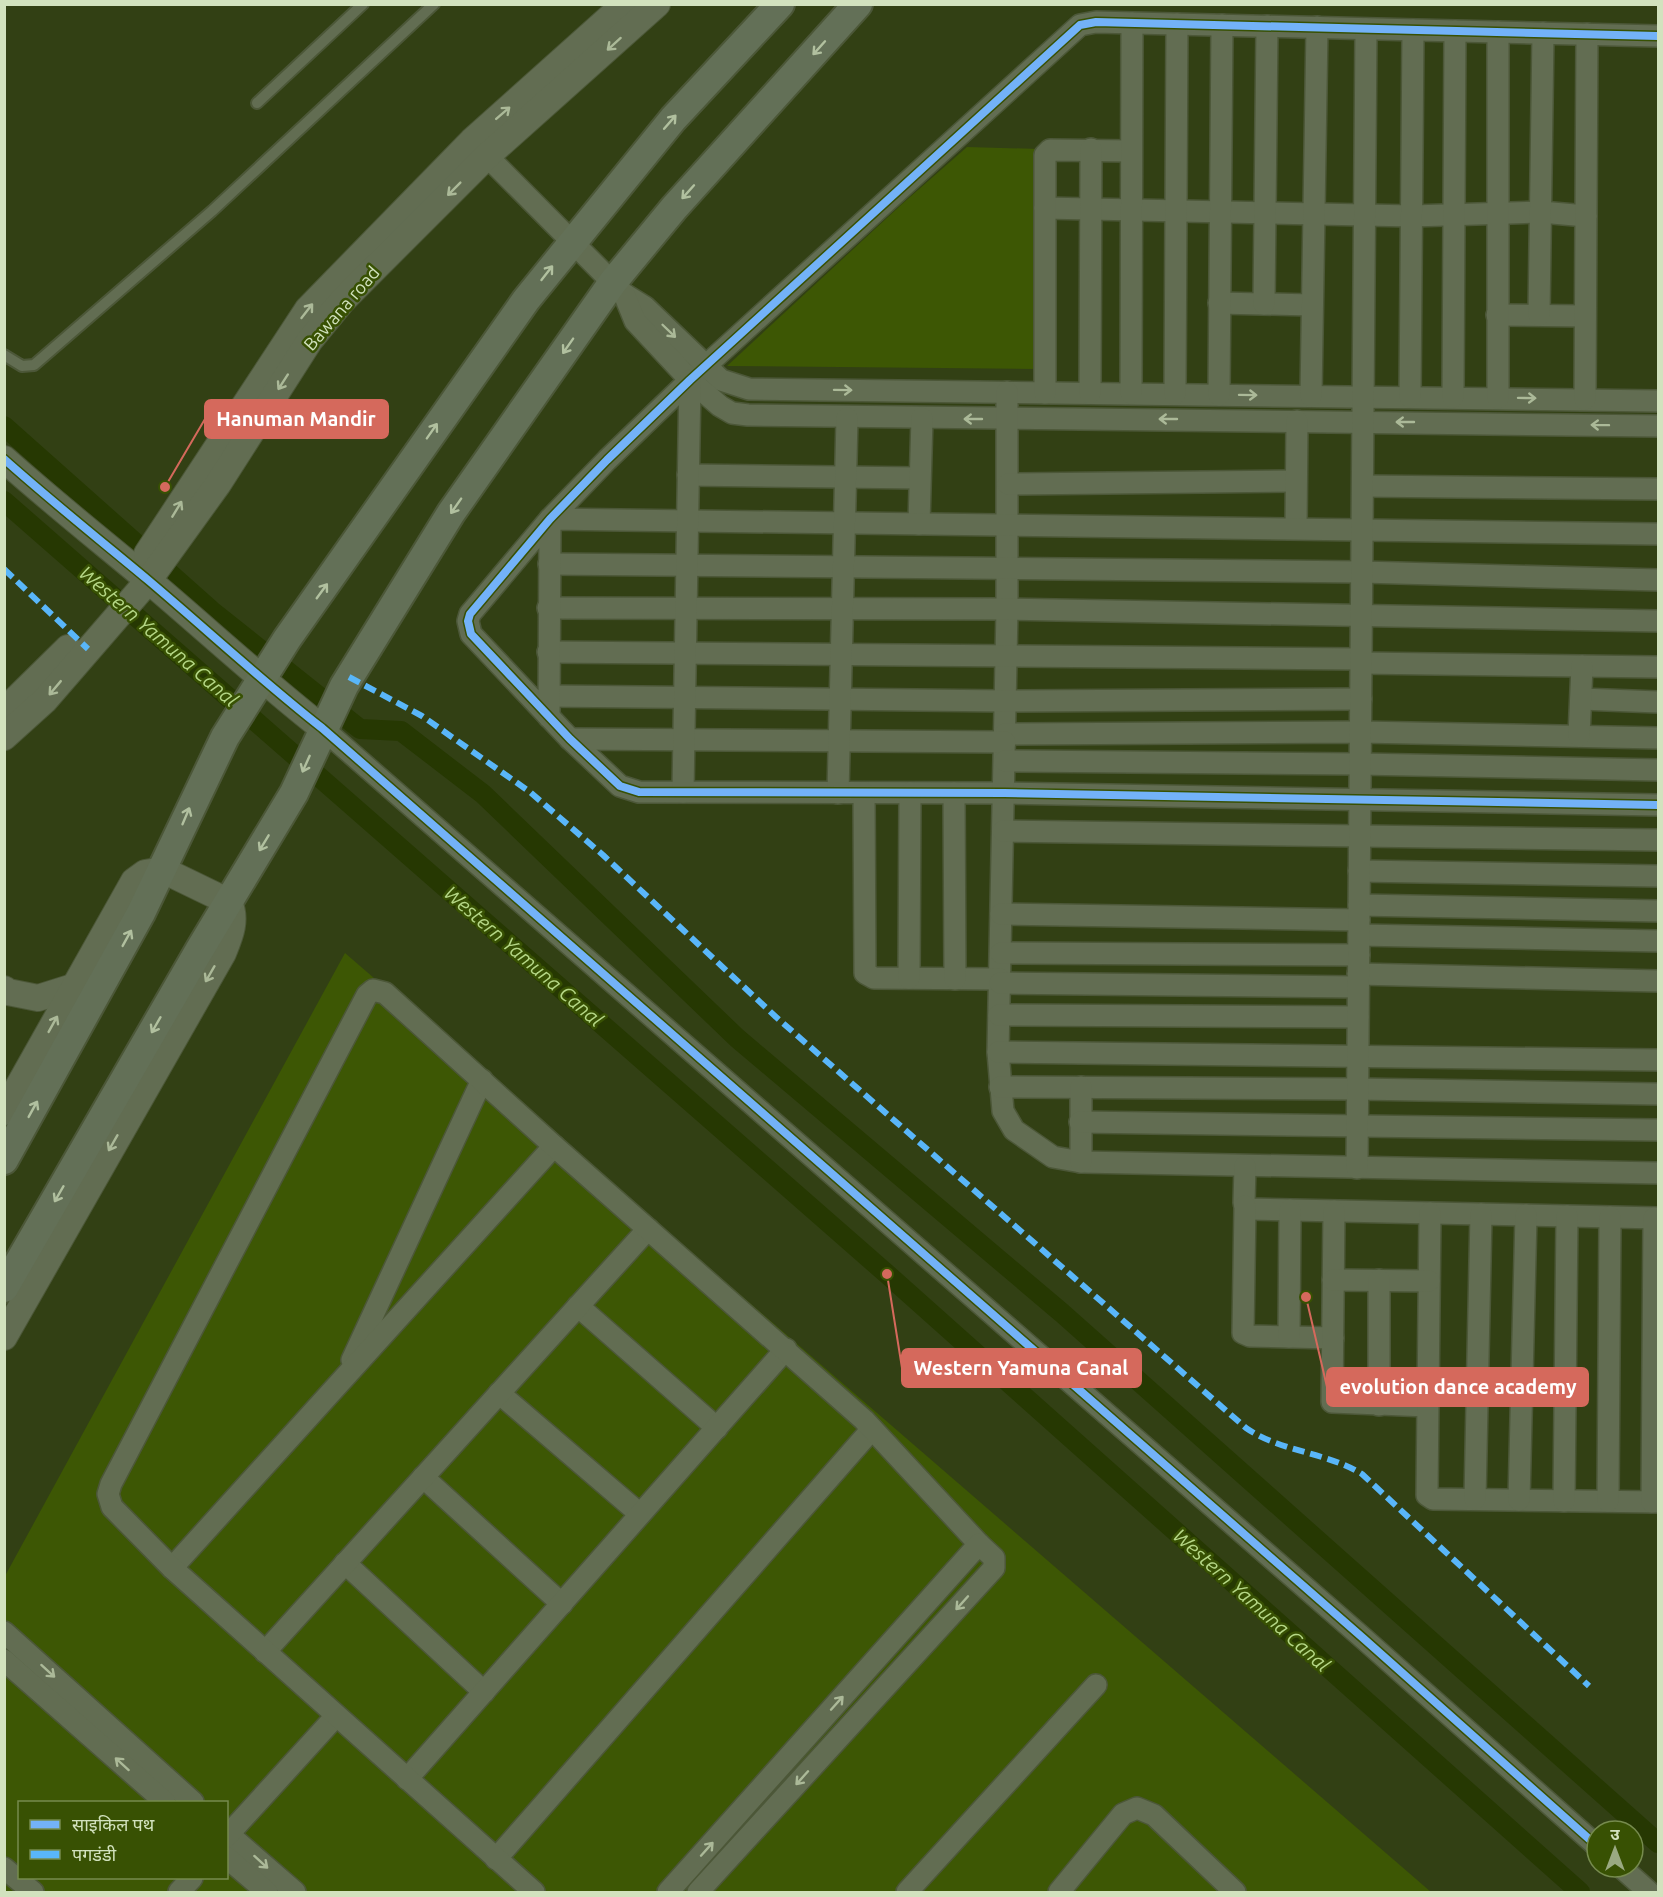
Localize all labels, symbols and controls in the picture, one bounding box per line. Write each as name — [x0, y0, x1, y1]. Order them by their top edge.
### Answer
one-way arrow — [606, 37, 621, 51]
one-way arrow — [812, 40, 826, 55]
one-way arrow — [495, 106, 510, 120]
one-way arrow — [664, 114, 677, 130]
one-way arrow — [447, 182, 461, 197]
one-way arrow — [681, 185, 695, 200]
street label: Bawana road — [299, 262, 383, 354]
one-way arrow — [540, 265, 553, 281]
one-way arrow — [300, 304, 313, 320]
one-way arrow — [662, 323, 677, 338]
one-way arrow — [562, 337, 574, 354]
one-way arrow — [277, 373, 290, 390]
one-way arrow — [832, 384, 852, 396]
one-way arrow — [1237, 389, 1257, 401]
one-way arrow — [1516, 392, 1536, 404]
callout: Hanuman Mandir — [205, 400, 388, 438]
text: Hanuman Mandir — [216, 407, 376, 430]
one-way arrow — [964, 413, 984, 425]
one-way arrow — [1159, 414, 1179, 425]
one-way arrow — [1396, 417, 1416, 428]
one-way arrow — [1591, 419, 1611, 431]
one-way arrow — [427, 423, 439, 440]
one-way arrow — [450, 497, 462, 513]
one-way arrow — [171, 501, 183, 518]
water label: Western Yamuna Canal — [75, 561, 243, 711]
one-way arrow — [315, 584, 328, 600]
one-way arrow — [49, 680, 62, 696]
one-way arrow — [300, 755, 312, 773]
one-way arrow — [180, 808, 192, 826]
one-way arrow — [257, 834, 269, 851]
water label: Western Yamuna Canal — [440, 881, 608, 1031]
one-way arrow — [121, 930, 133, 947]
one-way arrow — [204, 965, 216, 982]
one-way arrow — [150, 1015, 161, 1033]
one-way arrow — [47, 1016, 59, 1033]
one-way arrow — [27, 1101, 39, 1118]
one-way arrow — [107, 1134, 119, 1151]
one-way arrow — [52, 1185, 64, 1202]
callout: Western Yamuna Canal — [902, 1349, 1141, 1387]
text: Western Yamuna Canal — [914, 1356, 1128, 1379]
callout: evolution dance academy — [1327, 1368, 1588, 1406]
text: evolution dance academy — [1339, 1375, 1577, 1398]
water label: Western Yamuna Canal — [1169, 1524, 1335, 1677]
one-way arrow — [955, 1595, 969, 1610]
one-way arrow — [40, 1664, 55, 1678]
one-way arrow — [830, 1696, 844, 1711]
one-way arrow — [114, 1757, 129, 1771]
one-way arrow — [795, 1771, 810, 1786]
legend — [18, 1801, 228, 1879]
text: साइकिल पथ — [72, 1814, 155, 1834]
north arrow — [1585, 1819, 1645, 1879]
text: उ — [1610, 1825, 1620, 1843]
one-way arrow — [700, 1842, 714, 1857]
text: पगडंडी — [72, 1844, 117, 1864]
one-way arrow — [253, 1855, 268, 1869]

